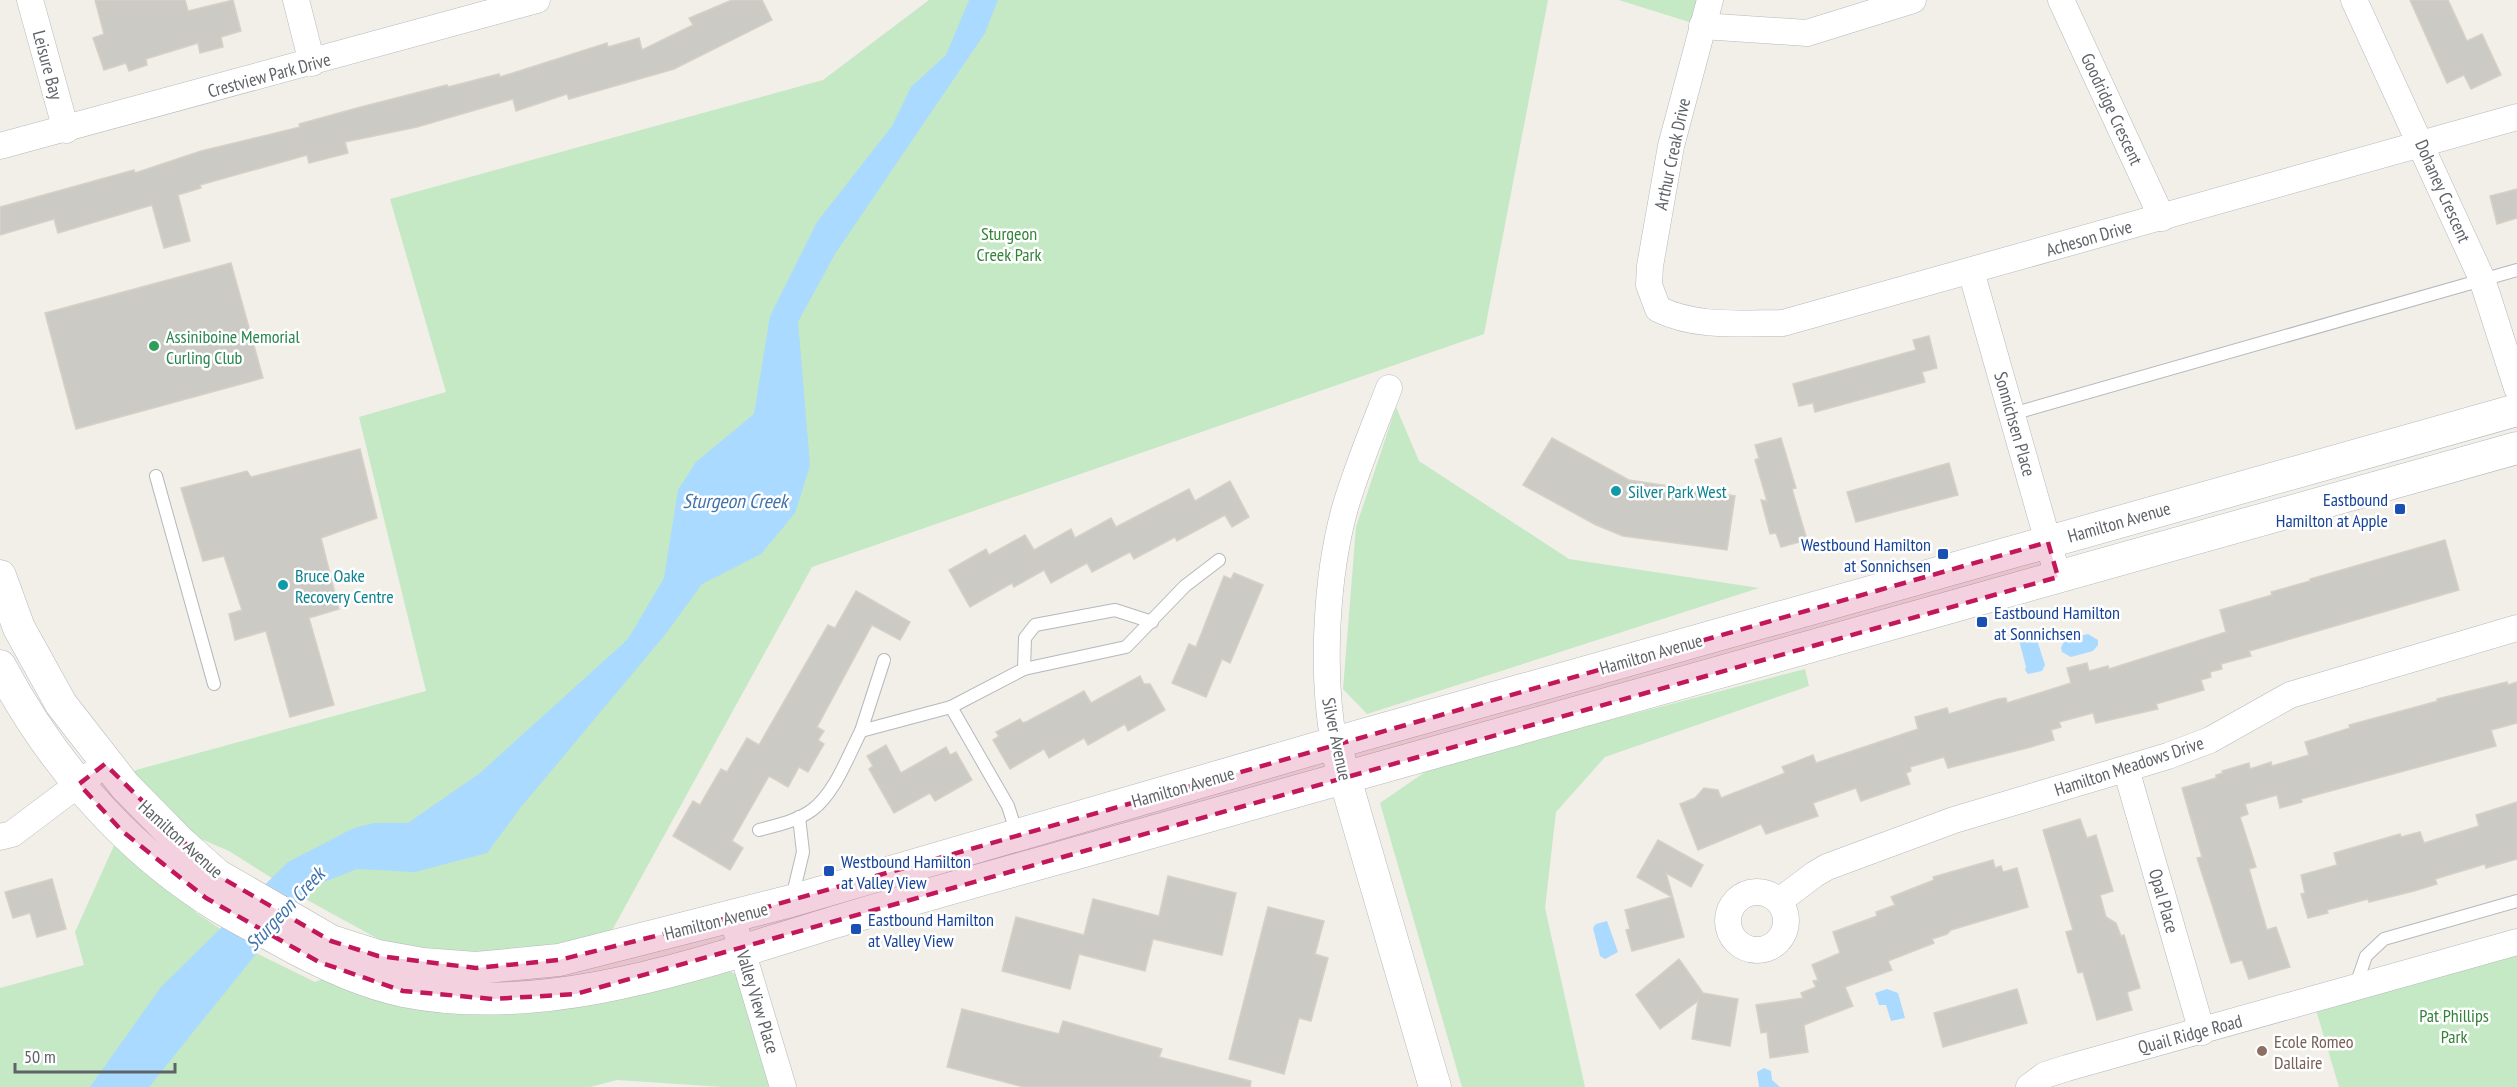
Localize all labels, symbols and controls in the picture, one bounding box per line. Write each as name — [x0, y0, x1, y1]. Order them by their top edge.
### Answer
street label: Leisure Bay — [28, 28, 68, 102]
street label: Crestview Park Drive — [205, 48, 333, 102]
street label: Goodridge Crescent — [2076, 49, 2148, 169]
street label: Arthur Creak Drive — [1649, 96, 1695, 212]
street label: Dohaney Crescent — [2410, 136, 2476, 246]
street label: Acheson Drive — [2043, 215, 2135, 261]
park label: Sturgeon Creek Park — [977, 222, 1041, 266]
place label: Assiniboine Memorial Curling Club — [166, 325, 300, 369]
marker: Assiniboine Memorial Curling Club — [147, 339, 161, 353]
street label: Sonnichsen Place — [1989, 369, 2041, 479]
place label: Silver Park West — [1628, 480, 1727, 503]
marker: Silver Park West — [1609, 484, 1623, 498]
water label: Sturgeon Creek — [682, 488, 790, 514]
place label: Eastbound Hamilton at Apple — [2276, 488, 2388, 532]
street label: Hamilton Avenue — [2065, 496, 2173, 548]
marker: Eastbound Hamilton at Apple — [2393, 502, 2407, 516]
place label: Westbound Hamilton at Sonnichsen — [1801, 533, 1931, 577]
marker: Westbound Hamilton at Sonnichsen — [1936, 547, 1950, 561]
place label: Bruce Oake Recovery Centre — [295, 564, 394, 608]
marker: Bruce Oake Recovery Centre — [276, 578, 290, 592]
place label: Eastbound Hamilton at Sonnichsen — [1994, 601, 2120, 645]
marker: Eastbound Hamilton at Sonnichsen — [1975, 615, 1989, 629]
street label: Hamilton Avenue — [1597, 628, 1705, 680]
street label: Silver Avenue — [1317, 696, 1357, 782]
street label: Hamilton Meadows Drive — [2051, 731, 2207, 801]
street label: Hamilton Avenue — [1129, 761, 1237, 813]
street label: Hamilton Avenue — [134, 795, 228, 883]
place label: Westbound Hamilton at Valley View — [841, 850, 971, 894]
water label: Sturgeon Creek — [240, 860, 332, 956]
marker: Westbound Hamilton at Valley View — [822, 864, 836, 878]
street label: Opal Place — [2144, 866, 2184, 936]
street label: Hamilton Avenue — [662, 897, 770, 945]
place label: Eastbound Hamilton at Valley View — [868, 908, 994, 952]
marker: Eastbound Hamilton at Valley View — [849, 922, 863, 936]
street label: Valley View Place — [731, 947, 785, 1056]
park label: Pat Phillips Park — [2419, 1004, 2489, 1048]
street label: Quail Ridge Road — [2135, 1009, 2245, 1059]
place label: Ecole Romeo Dallaire — [2274, 1030, 2354, 1074]
scale bar — [15, 1036, 176, 1074]
marker: Ecole Romeo Dallaire — [2255, 1044, 2269, 1058]
text: 50 m — [24, 1045, 56, 1068]

